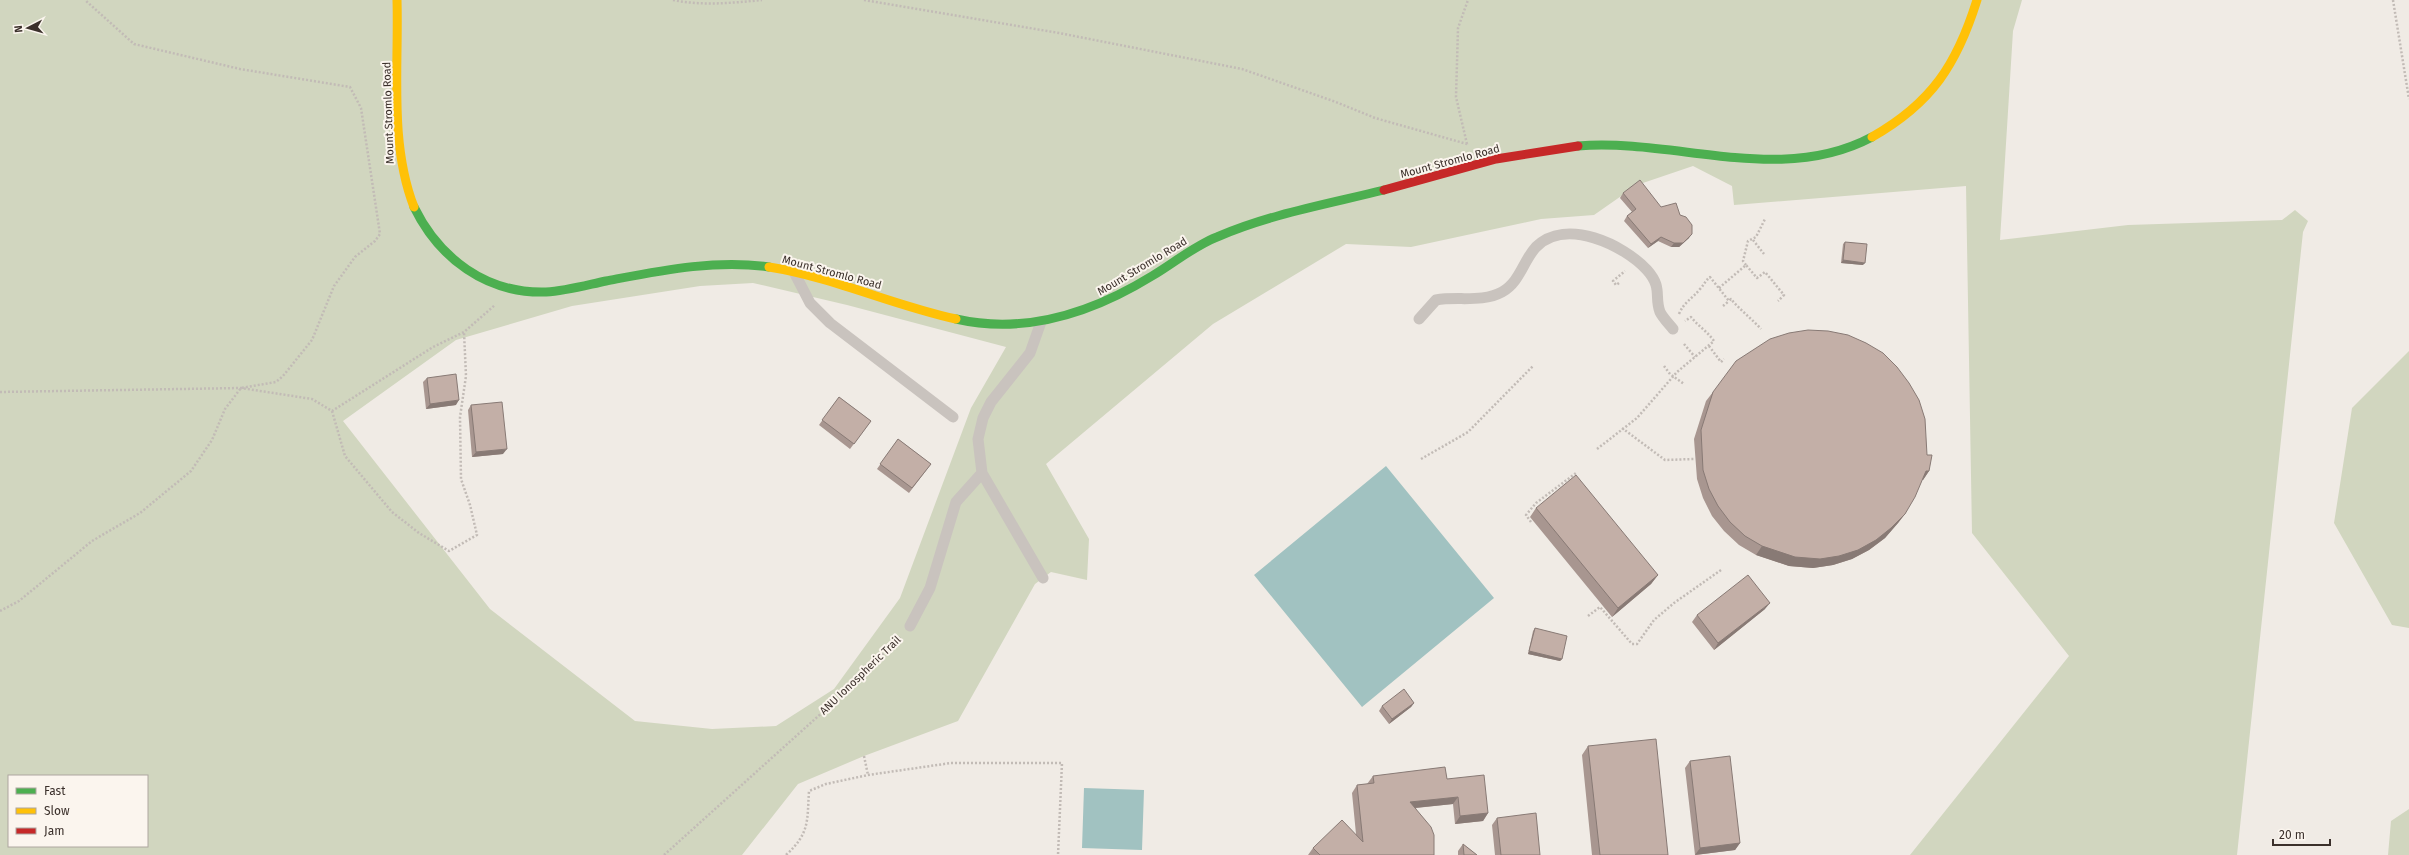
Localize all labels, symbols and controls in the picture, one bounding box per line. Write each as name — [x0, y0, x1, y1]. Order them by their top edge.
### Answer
north arrow — [8, 8, 48, 48]
text: N — [12, 25, 25, 33]
street label: Mount Stromlo Road — [380, 62, 397, 164]
street label: Mount Stromlo Road — [1399, 142, 1501, 181]
street label: Mount Stromlo Road — [1095, 235, 1189, 298]
street label: Mount Stromlo Road — [781, 253, 883, 292]
street label: ANU Ionospheric Trail — [817, 633, 904, 717]
legend — [8, 775, 148, 847]
text: Fast — [44, 784, 66, 798]
text: Slow — [44, 804, 70, 818]
scale bar — [2273, 821, 2330, 847]
text: Jam — [44, 824, 64, 838]
text: 20 m — [2279, 828, 2305, 842]

